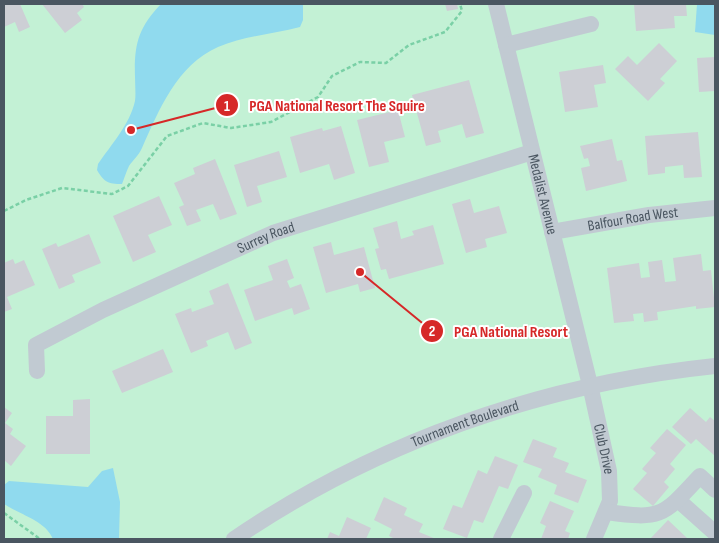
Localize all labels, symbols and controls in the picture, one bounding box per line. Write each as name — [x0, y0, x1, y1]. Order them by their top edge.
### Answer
callout: PGA National Resort The Squire — [214, 90, 435, 121]
text: 1 — [224, 97, 230, 116]
text: PGA National Resort The Squire — [249, 97, 425, 116]
street label: Medalist Avenue — [524, 152, 562, 236]
street label: Balfour Road West — [586, 202, 680, 235]
street label: Surrey Road — [234, 217, 297, 257]
callout: PGA National Resort — [419, 316, 578, 347]
text: 2 — [429, 322, 435, 341]
text: PGA National Resort — [454, 323, 568, 342]
street label: Tournament Boulevard — [408, 396, 521, 451]
street label: Club Drive — [589, 422, 619, 474]

